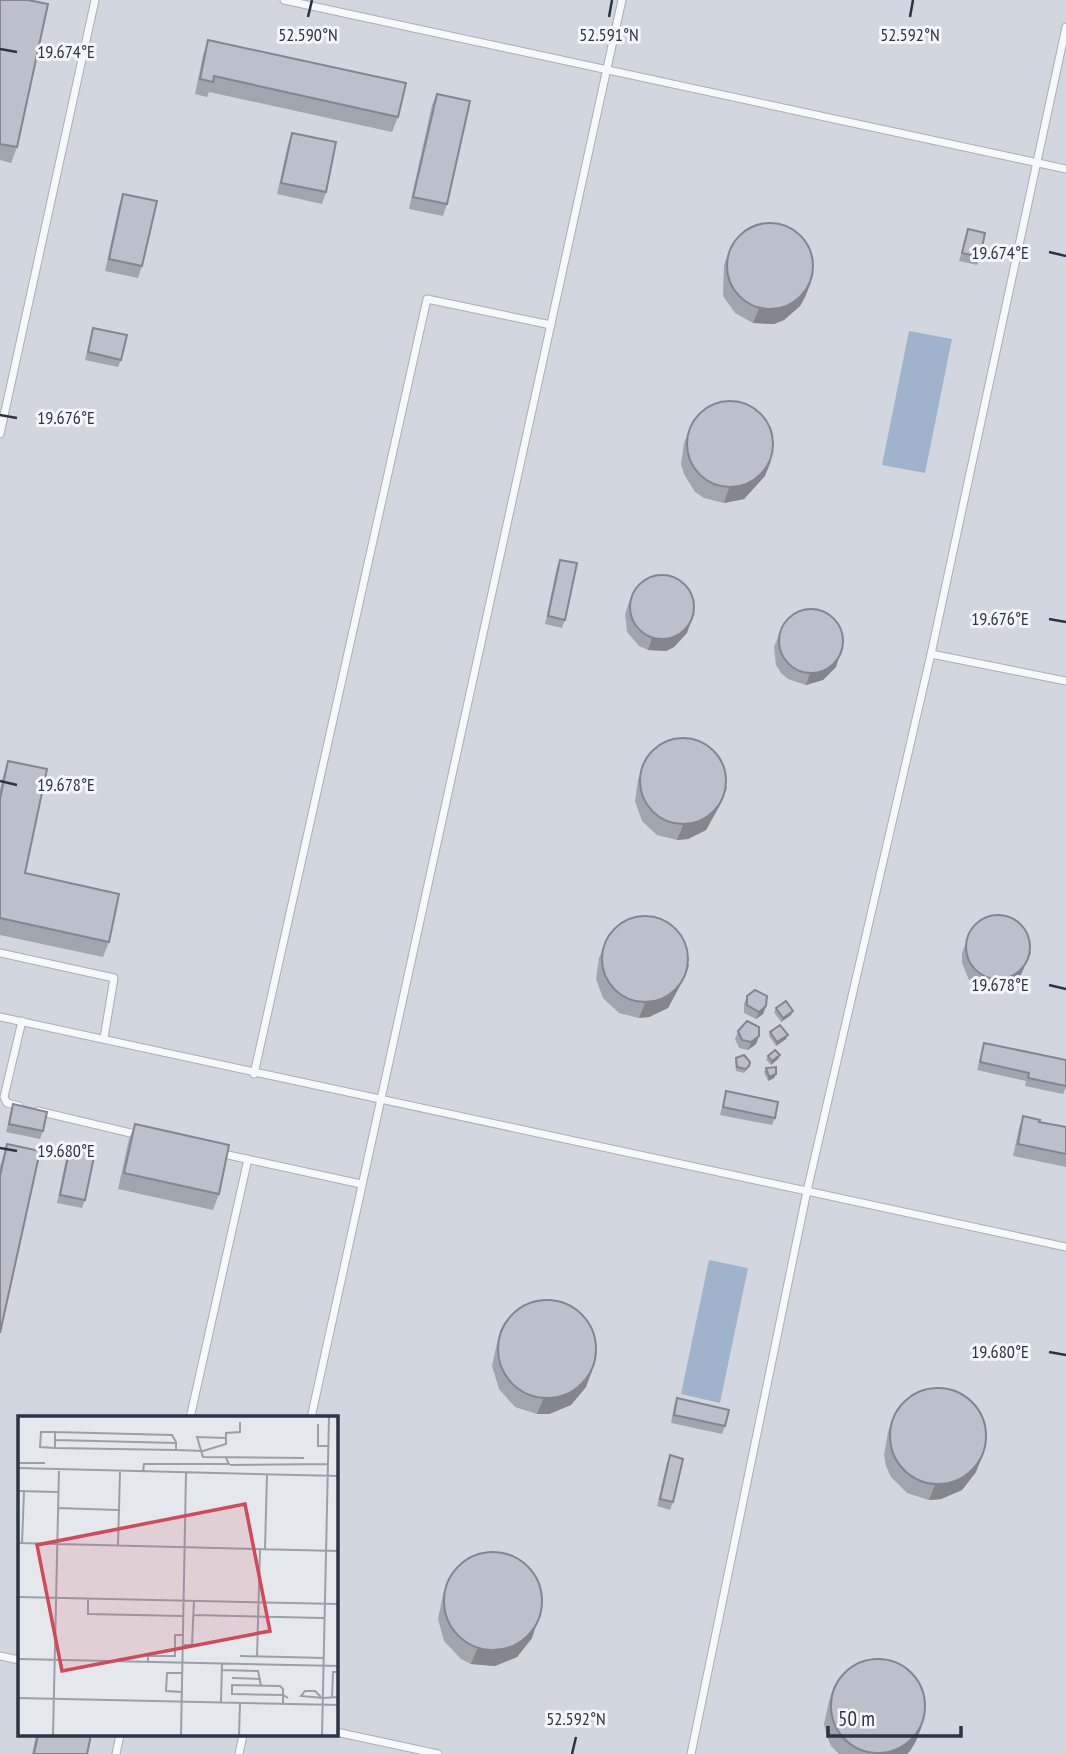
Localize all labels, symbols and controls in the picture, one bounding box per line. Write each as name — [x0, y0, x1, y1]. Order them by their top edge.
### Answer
text: 52.590°N — [278, 23, 338, 46]
text: 52.591°N — [579, 23, 639, 46]
text: 52.592°N — [880, 23, 940, 46]
text: 19.674°E — [37, 40, 95, 63]
text: 19.674°E — [971, 241, 1029, 264]
text: 19.676°E — [37, 406, 95, 429]
text: 19.676°E — [971, 607, 1029, 630]
text: 19.678°E — [37, 773, 95, 796]
text: 19.678°E — [971, 973, 1029, 996]
text: 19.680°E — [37, 1139, 95, 1162]
text: 19.680°E — [971, 1340, 1029, 1363]
inset map — [18, 1416, 338, 1736]
scale bar — [828, 1694, 961, 1738]
text: 50 m — [838, 1705, 875, 1732]
text: 52.592°N — [546, 1707, 606, 1730]

